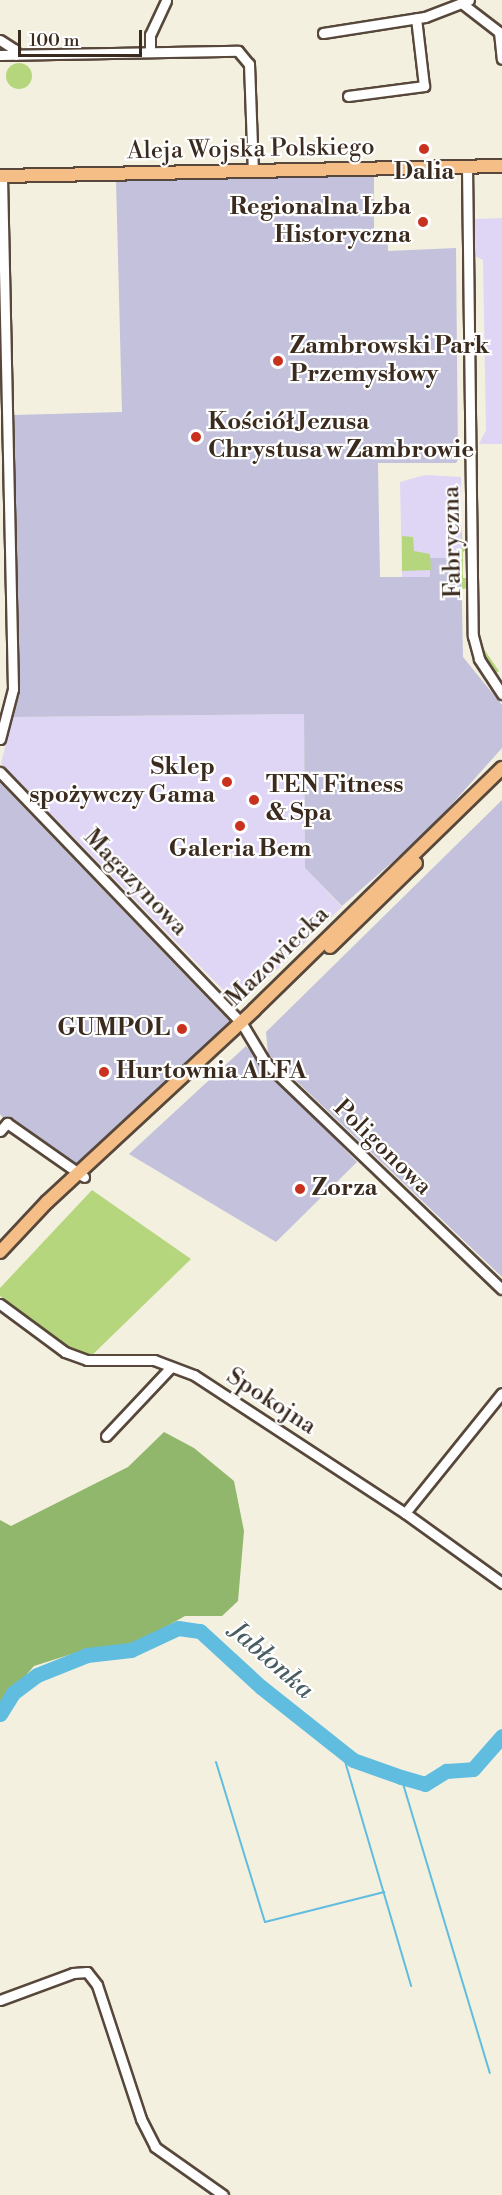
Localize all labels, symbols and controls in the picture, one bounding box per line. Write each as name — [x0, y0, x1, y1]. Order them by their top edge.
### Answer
scale bar — [21, 18, 146, 56]
text: 100 m — [29, 29, 80, 52]
street label: Aleja Wojska Polskiego — [127, 133, 375, 167]
marker: Dalia — [417, 142, 431, 156]
place label: Dalia — [394, 159, 454, 187]
place label: Regionalna Izba Historyczna — [229, 194, 411, 250]
marker: Regionalna Izba Historyczna — [416, 215, 430, 229]
place label: Zambrowski Park Przemysłowy — [290, 333, 489, 389]
marker: Zambrowski Park Przemysłowy — [271, 354, 285, 368]
place label: Kościół Jezusa Chrystusa w Zambrowie — [208, 409, 474, 465]
marker: Kościół Jezusa Chrystusa w Zambrowie — [189, 430, 203, 444]
street label: Fabryczna — [438, 486, 468, 598]
place label: Sklep spożywczy Gama — [29, 754, 215, 810]
place label: TEN Fitness & Spa — [266, 772, 403, 828]
marker: Sklep spożywczy Gama — [220, 775, 234, 789]
marker: TEN Fitness & Spa — [247, 793, 261, 807]
marker: Galeria Bem — [233, 819, 247, 833]
street label: Magazynowa — [77, 824, 193, 942]
place label: Galeria Bem — [169, 836, 311, 864]
street label: Mazowiecka — [221, 901, 335, 1013]
place label: GUMPOL — [57, 1015, 170, 1043]
marker: GUMPOL — [175, 1022, 189, 1036]
place label: Hurtownia ALFA — [116, 1058, 306, 1086]
marker: Hurtownia ALFA — [97, 1065, 111, 1079]
street label: Poligonowa — [327, 1094, 437, 1202]
place label: Zorza — [312, 1175, 378, 1203]
marker: Zorza — [293, 1182, 307, 1196]
street label: Spokojna — [221, 1362, 321, 1442]
water label: Jabłonka — [222, 1616, 320, 1706]

